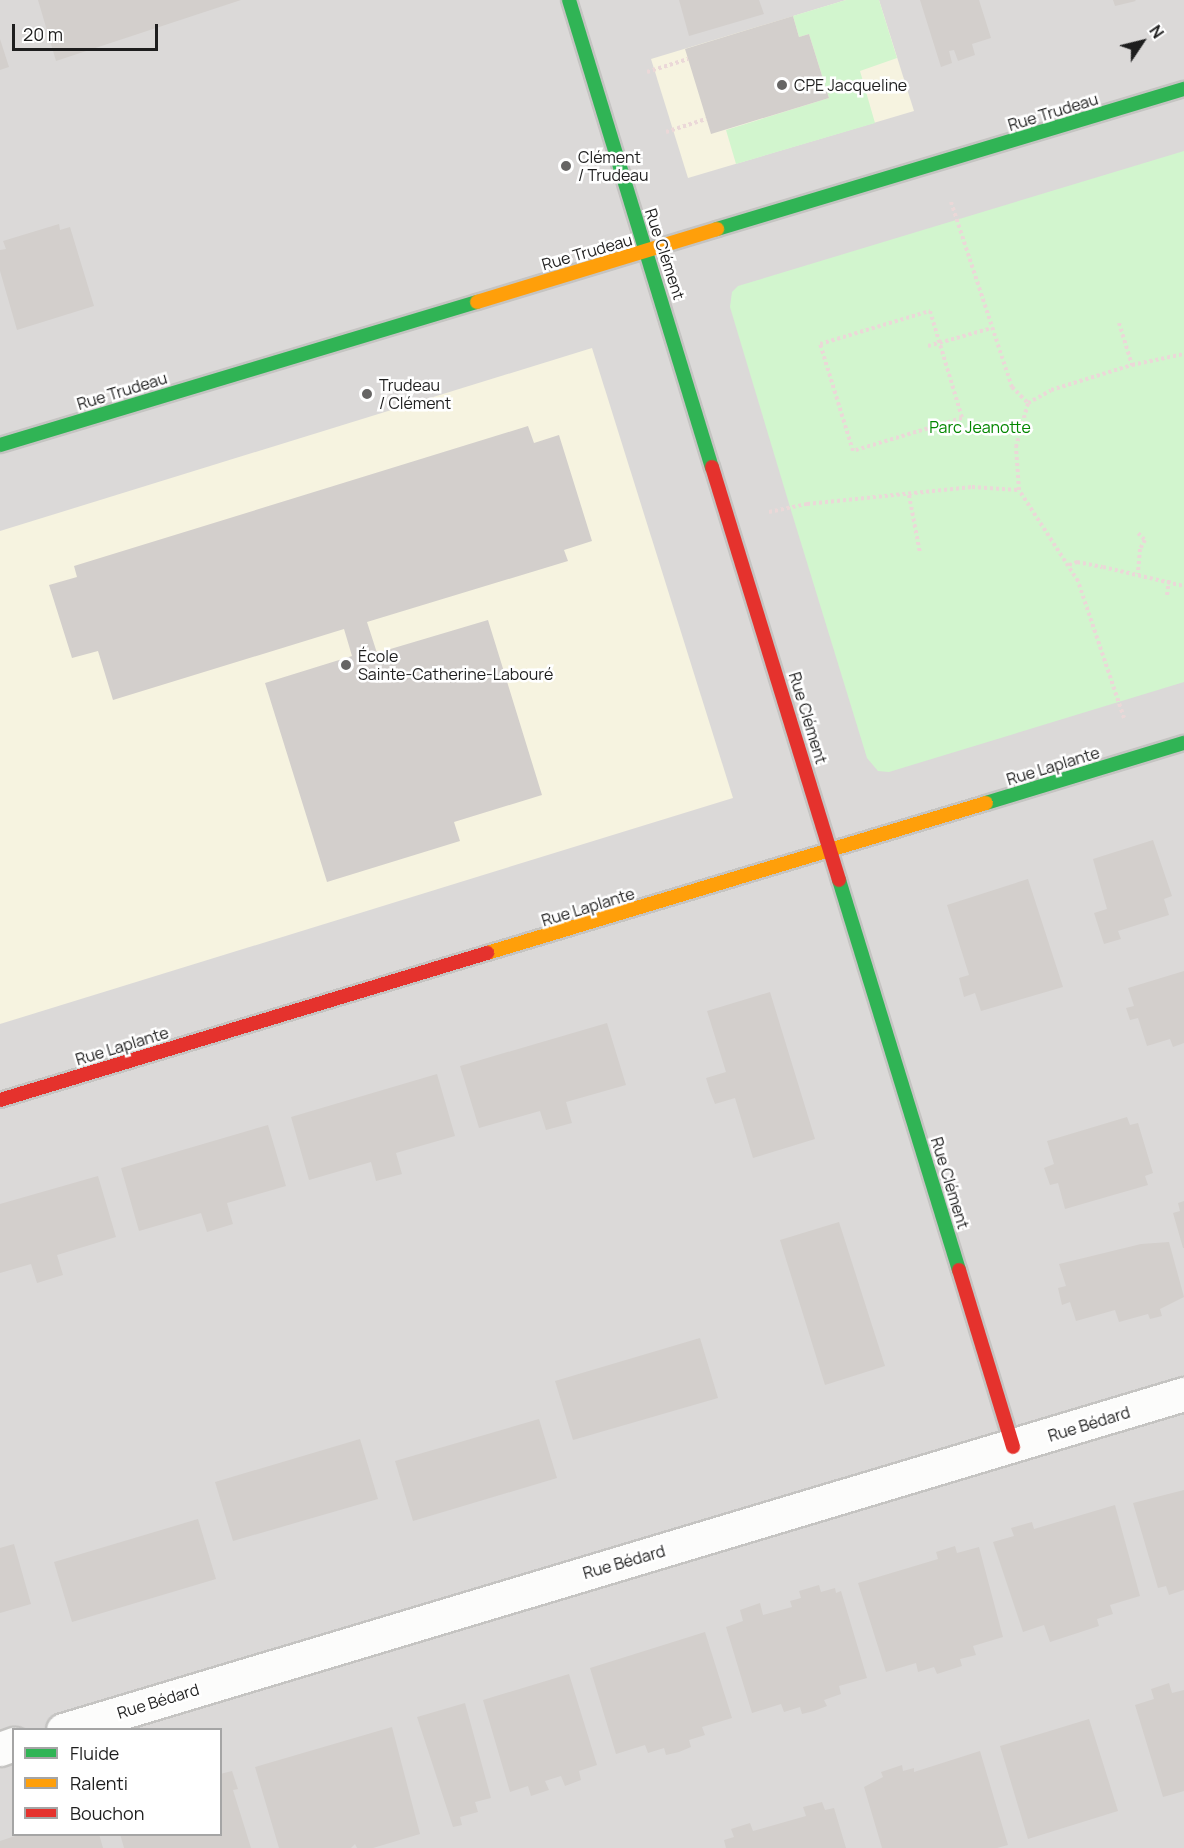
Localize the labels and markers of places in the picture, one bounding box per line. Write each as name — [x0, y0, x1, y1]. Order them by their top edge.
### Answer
place label: CPE Jacqueline — [794, 75, 907, 95]
marker: CPE Jacqueline — [775, 78, 789, 92]
place label: Clément / Trudeau — [578, 147, 648, 185]
marker: Clément / Trudeau — [559, 159, 573, 173]
place label: Trudeau / Clément — [379, 375, 451, 413]
marker: Trudeau / Clément — [360, 387, 374, 401]
place label: École Sainte-Catherine-Labouré — [358, 646, 553, 684]
marker: École Sainte-Catherine-Labouré — [339, 658, 353, 672]

